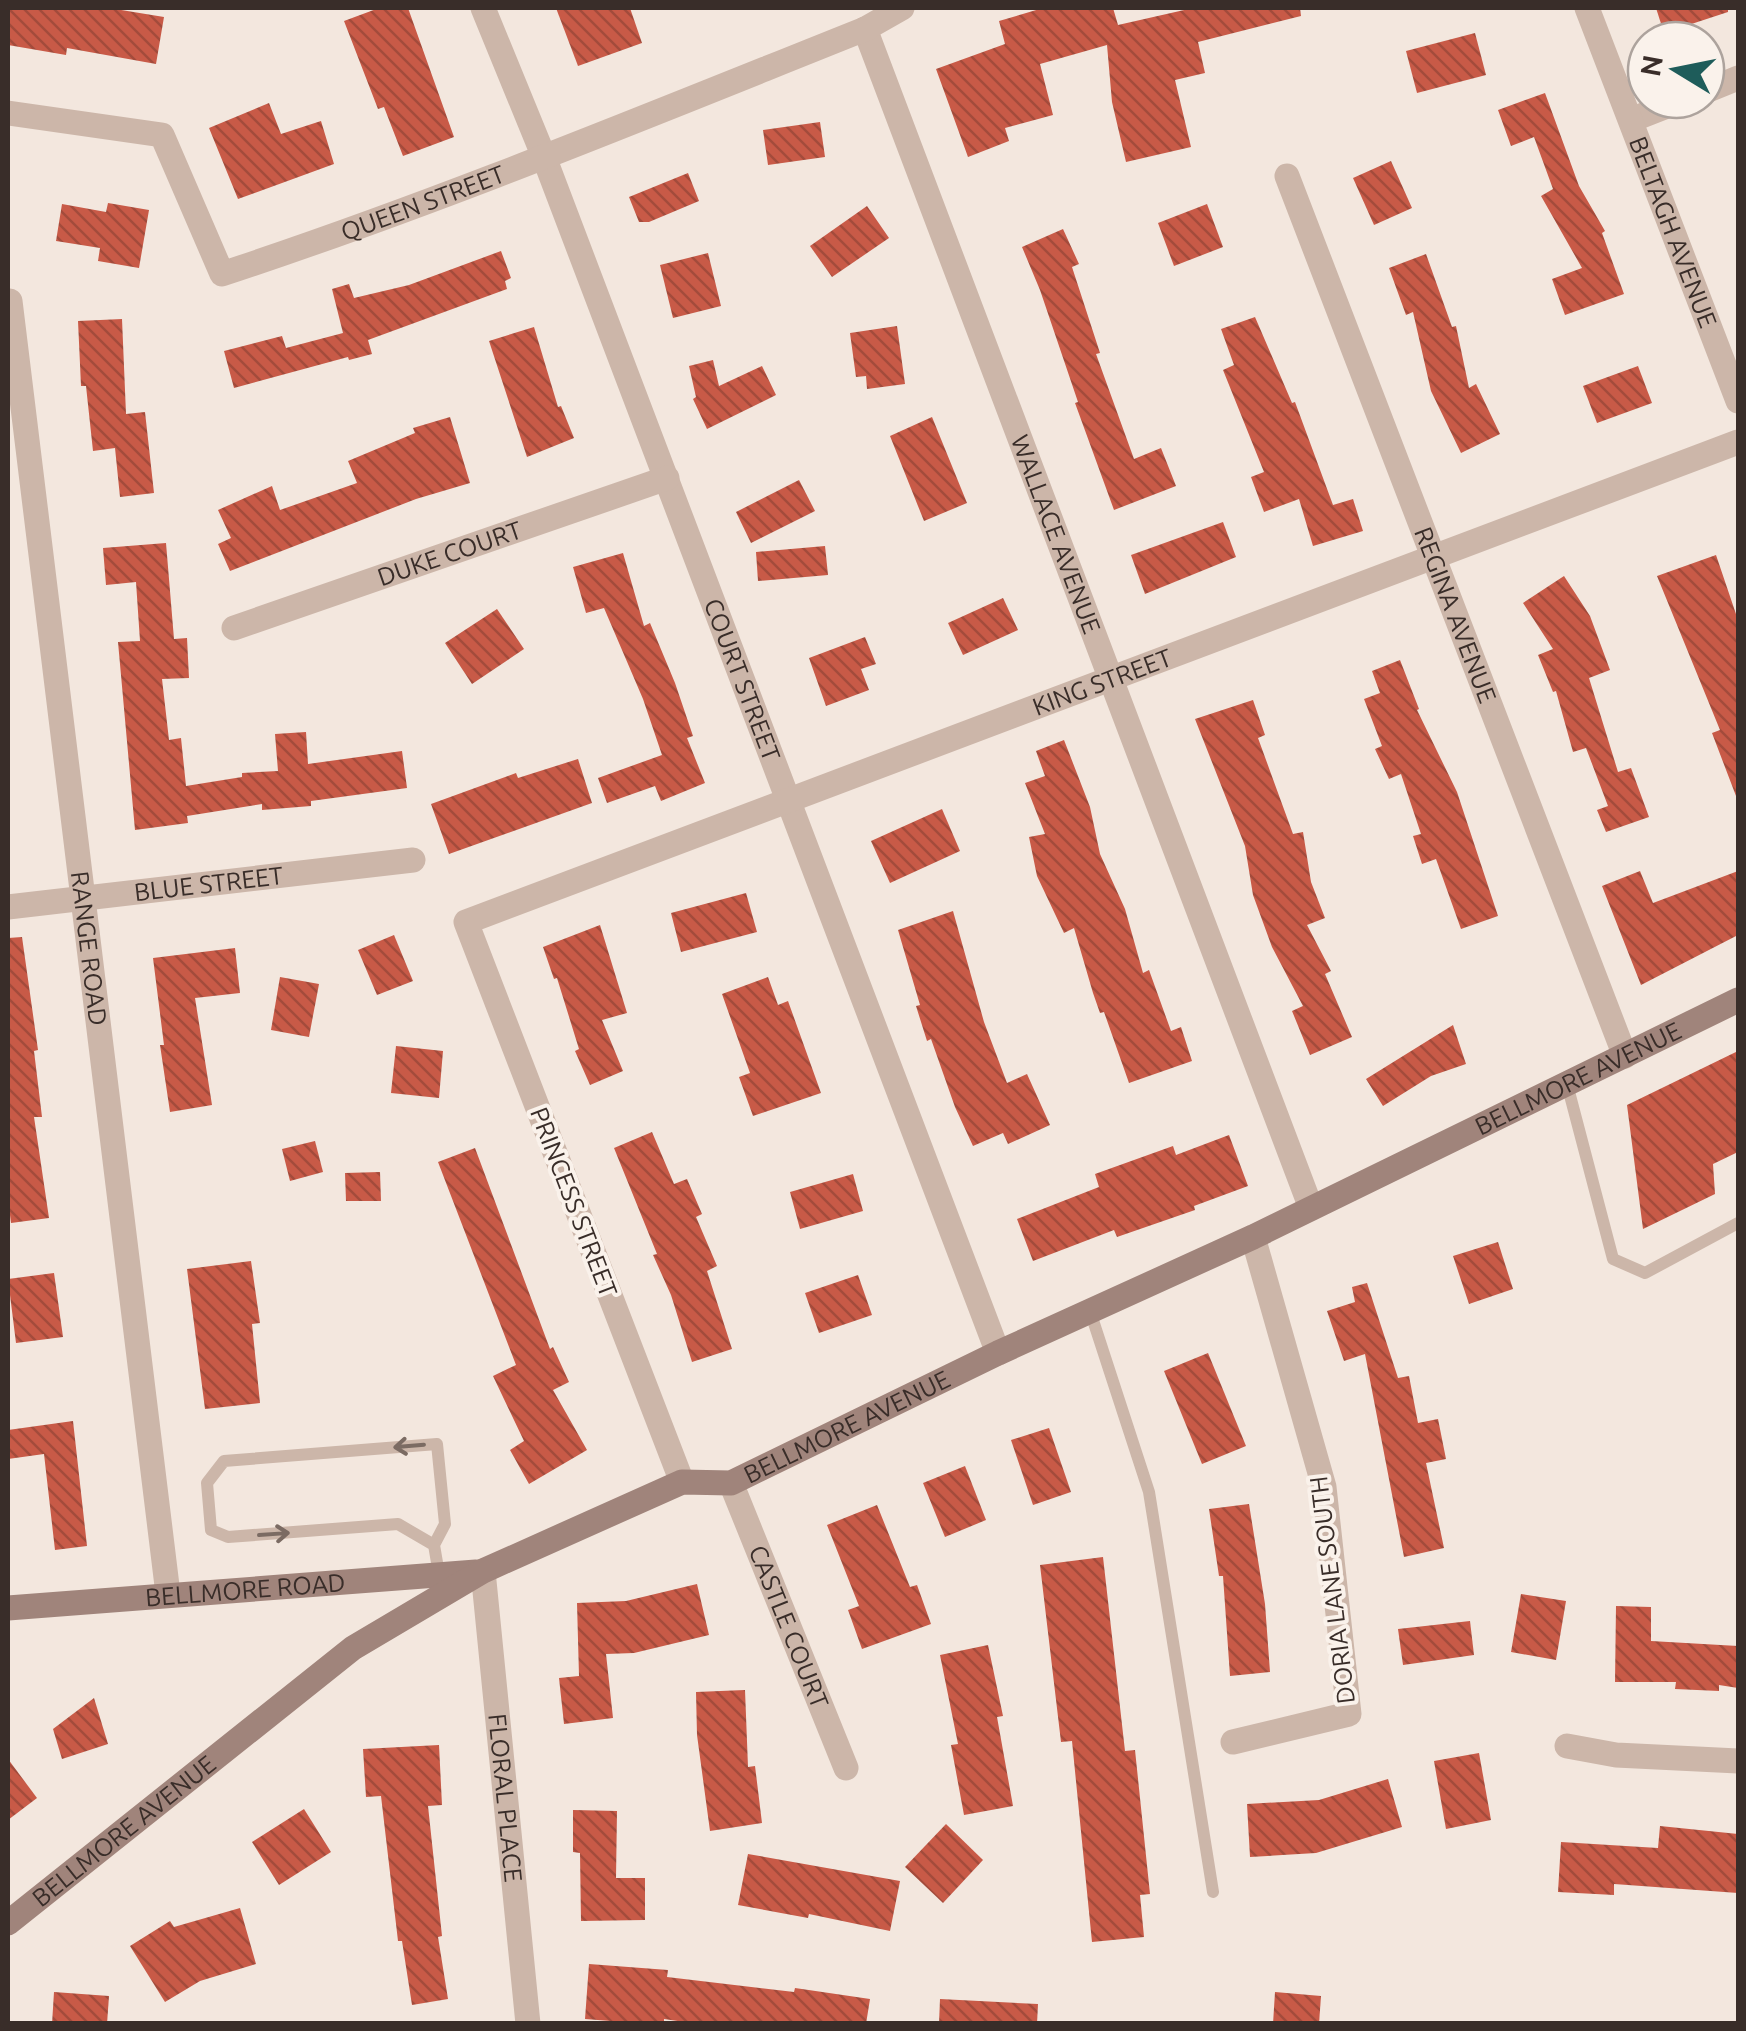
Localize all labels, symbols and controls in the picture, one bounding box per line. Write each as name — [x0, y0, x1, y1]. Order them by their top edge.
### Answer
north arrow — [1626, 20, 1726, 120]
text: N — [1634, 53, 1668, 79]
street label: BELTAGH AVENUE — [1624, 133, 1722, 331]
street label: QUEEN STREET — [337, 159, 509, 246]
street label: WALLACE AVENUE — [1006, 431, 1106, 637]
street label: DUKE COURT — [374, 515, 525, 591]
street label: REGINA AVENUE — [1409, 523, 1502, 707]
street label: COURT STREET — [699, 595, 786, 765]
street label: KING STREET — [1029, 643, 1176, 721]
street label: BLUE STREET — [133, 861, 285, 906]
street label: RANGE ROAD — [66, 869, 112, 1027]
street label: BELLMORE AVENUE — [1470, 1016, 1685, 1140]
street label: PRINCESS STREET — [525, 1103, 623, 1301]
street label: BELLMORE AVENUE — [739, 1365, 954, 1489]
one-way arrow — [393, 1437, 425, 1456]
street label: DORIA LANE SOUTH — [1304, 1475, 1360, 1705]
one-way arrow — [257, 1524, 289, 1543]
street label: CASTLE COURT — [744, 1541, 834, 1712]
street label: BELLMORE ROAD — [144, 1568, 346, 1611]
street label: FLORAL PLACE — [483, 1712, 528, 1884]
street label: BELLMORE AVENUE — [27, 1749, 221, 1912]

